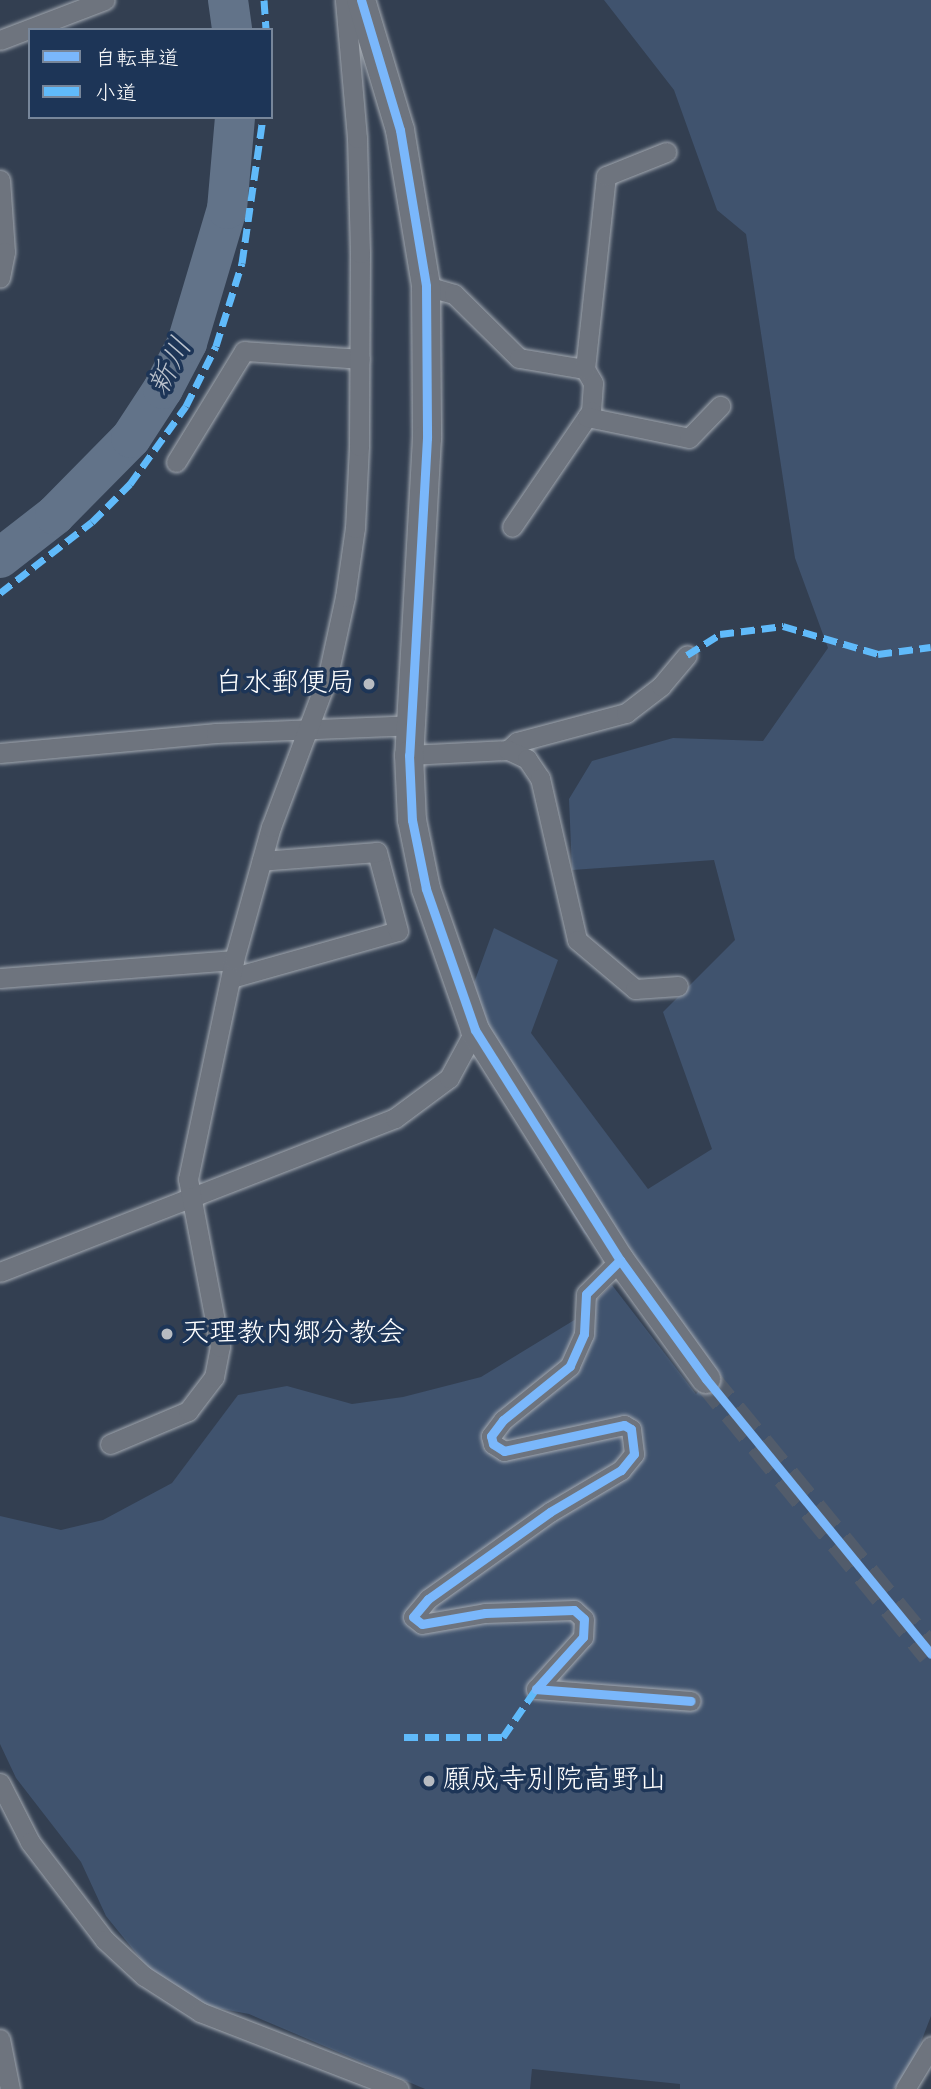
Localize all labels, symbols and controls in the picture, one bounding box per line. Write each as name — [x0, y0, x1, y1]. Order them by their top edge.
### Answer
legend — [28, 28, 273, 119]
text: 自転車道 — [95, 45, 179, 73]
text: 小道 — [95, 80, 137, 108]
water label: 新川 — [141, 332, 201, 402]
place label: 白水郵便局 — [215, 667, 355, 701]
marker: 白水郵便局 — [361, 676, 377, 692]
place label: 天理教内郷分教会 — [181, 1317, 405, 1351]
marker: 天理教内郷分教会 — [159, 1326, 175, 1342]
place label: 願成寺別院高野山 — [443, 1764, 667, 1798]
marker: 願成寺別院高野山 — [421, 1773, 437, 1789]

